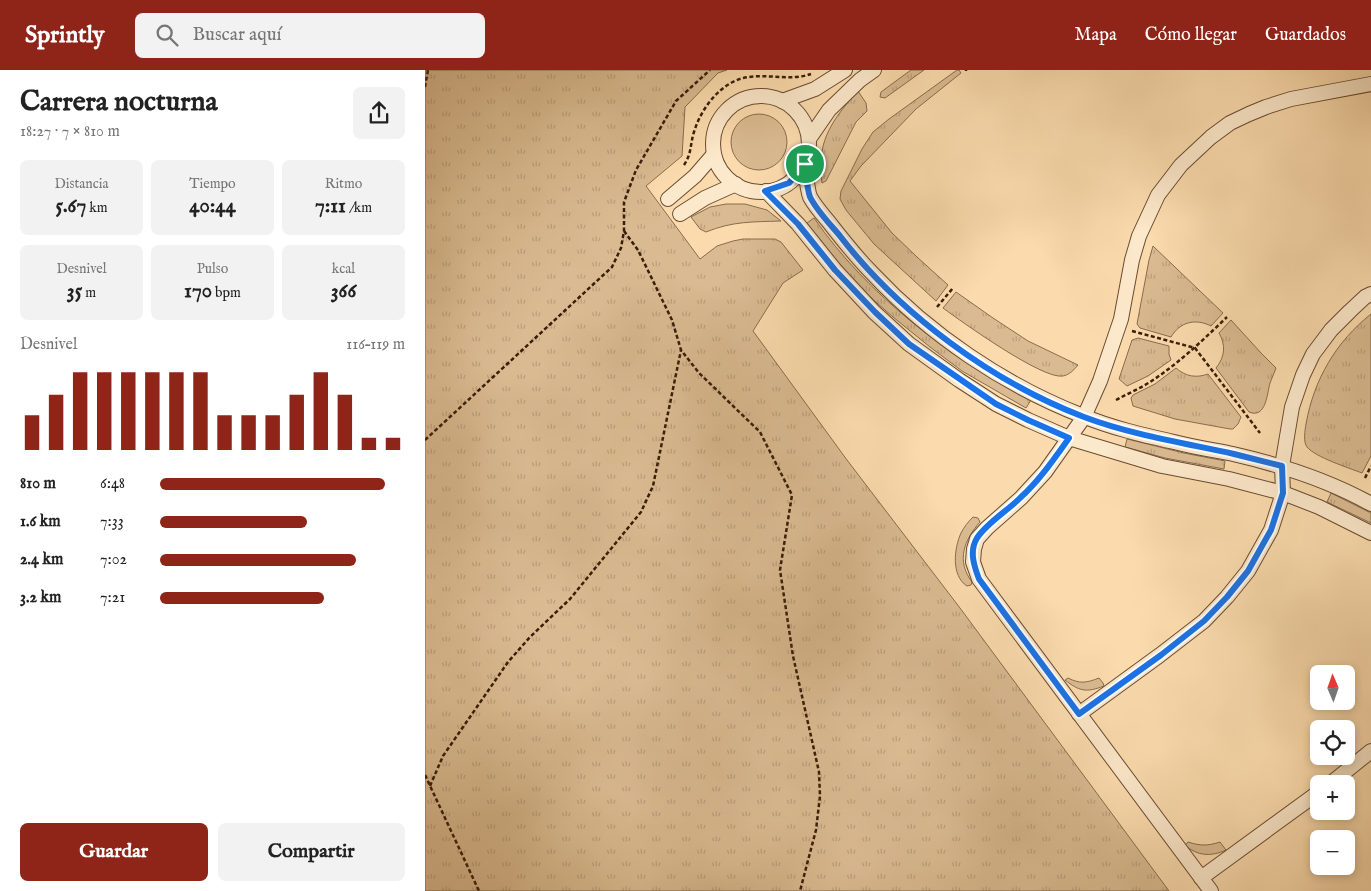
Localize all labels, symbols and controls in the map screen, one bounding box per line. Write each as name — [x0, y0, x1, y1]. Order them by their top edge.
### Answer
search box — [135, 13, 485, 58]
text: Sprintly — [25, 20, 105, 51]
icon: search — [153, 21, 181, 49]
text: Buscar aquí — [193, 23, 282, 47]
text: Mapa — [1074, 24, 1117, 47]
text: Cómo llegar — [1145, 24, 1237, 47]
text: Guardados — [1265, 24, 1346, 47]
text: Carrera nocturna — [20, 85, 217, 120]
button: share — [353, 87, 405, 139]
text: 18:27 · 7 × 810 m — [20, 122, 120, 142]
pin — [784, 143, 826, 185]
icon: arrive — [791, 150, 819, 178]
text: Distancia — [54, 175, 109, 193]
text: Tiempo — [189, 175, 236, 193]
text: Ritmo — [325, 175, 362, 193]
text: 5.67 — [55, 193, 86, 220]
text: 40:44 — [189, 193, 236, 220]
text: 7:11 — [315, 193, 346, 220]
text: km — [86, 199, 108, 217]
text: /km — [346, 199, 372, 217]
text: Desnivel — [56, 260, 107, 278]
text: Pulso — [197, 260, 228, 278]
text: kcal — [332, 260, 355, 278]
text: 35 — [67, 278, 82, 305]
text: 170 — [184, 278, 212, 305]
text: 366 — [331, 278, 356, 305]
text: m — [82, 284, 96, 302]
text: bpm — [212, 284, 241, 302]
text: Desnivel — [20, 335, 77, 355]
text: 116–119 m — [346, 335, 405, 355]
text: 810 m — [20, 474, 56, 494]
text: 6:48 — [100, 474, 125, 494]
text: 1.6 km — [20, 512, 61, 532]
text: 7:33 — [100, 512, 124, 532]
text: 2.4 km — [20, 550, 63, 570]
text: 7:02 — [100, 550, 127, 570]
text: 3.2 km — [20, 588, 61, 608]
text: 7:21 — [100, 588, 125, 608]
north arrow — [1310, 665, 1355, 710]
map controls — [1310, 665, 1355, 875]
button: locate — [1310, 720, 1355, 765]
button: + — [1310, 775, 1355, 820]
button: Guardar — [20, 823, 208, 881]
button: Compartir — [218, 823, 405, 881]
button: − — [1310, 830, 1355, 875]

